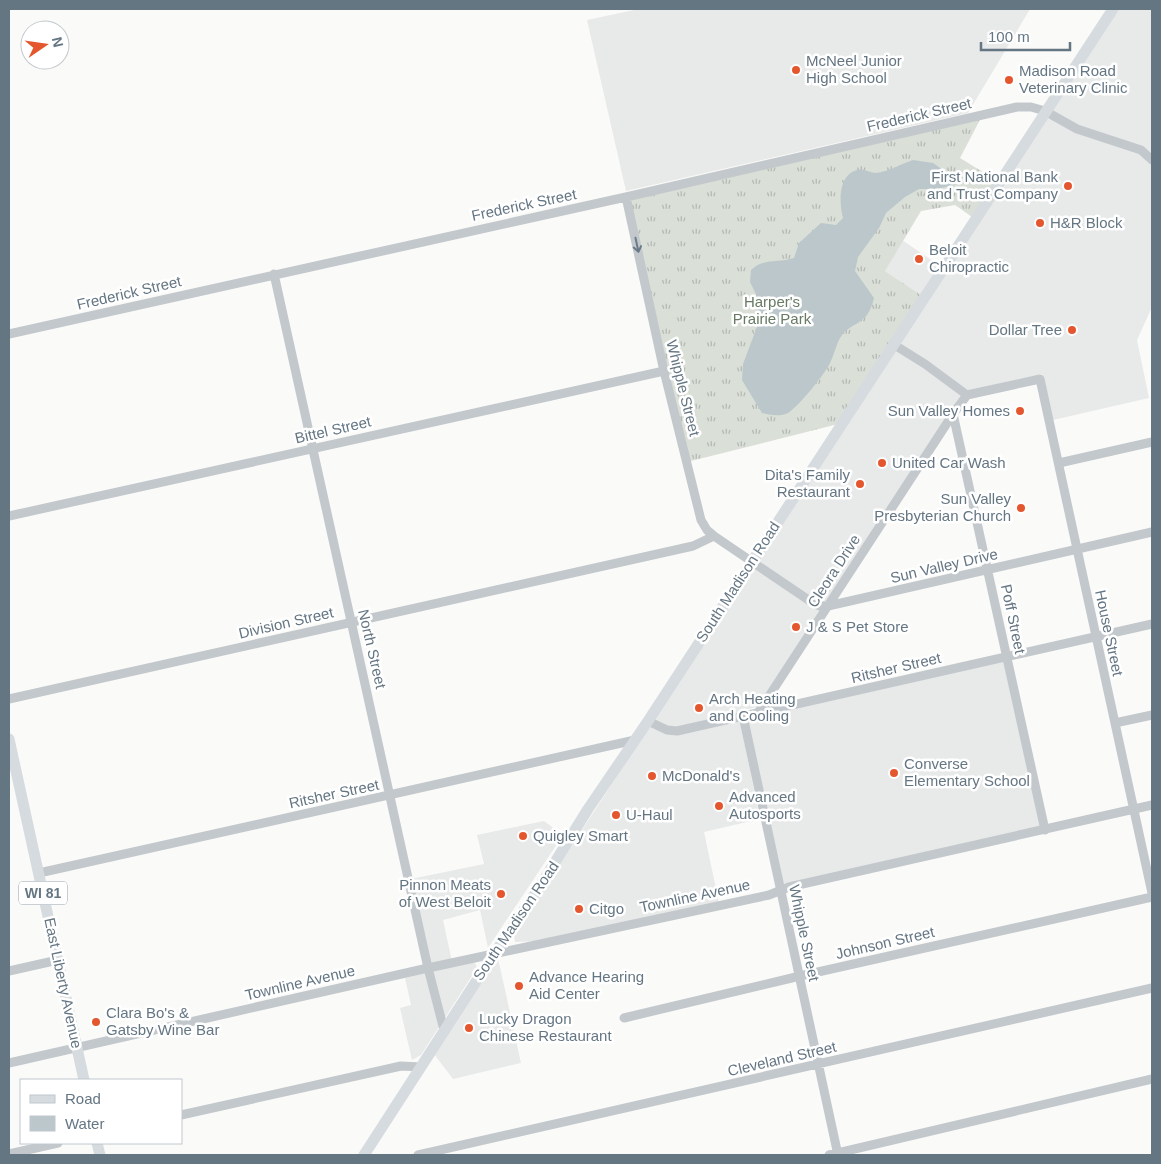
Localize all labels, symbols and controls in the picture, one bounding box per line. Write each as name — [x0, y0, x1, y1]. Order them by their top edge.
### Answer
north arrow — [20, 20, 70, 70]
scale bar — [981, 20, 1070, 52]
text: 100 m — [988, 28, 1030, 45]
text: N — [49, 35, 67, 49]
place label: McNeel Junior High School — [806, 52, 902, 86]
place label: Madison Road Veterinary Clinic — [1019, 62, 1128, 96]
marker: McNeel Junior High School — [790, 64, 802, 76]
marker: Madison Road Veterinary Clinic — [1003, 74, 1015, 86]
street label: Frederick Street — [865, 94, 974, 135]
place label: First National Bank and Trust Company — [927, 168, 1058, 202]
marker: First National Bank and Trust Company — [1062, 180, 1074, 192]
street label: Frederick Street — [470, 185, 579, 224]
place label: H&R Block — [1050, 214, 1123, 231]
marker: H&R Block — [1034, 217, 1046, 229]
one-way arrow — [632, 236, 642, 252]
place label: Beloit Chiropractic — [929, 241, 1010, 275]
marker: Beloit Chiropractic — [913, 253, 925, 265]
street label: Frederick Street — [75, 272, 184, 313]
park label: Harper's Prairie Park — [733, 293, 812, 327]
place label: Dollar Tree — [989, 321, 1062, 338]
marker: Dollar Tree — [1066, 324, 1078, 336]
street label: Whipple Street — [663, 338, 704, 438]
place label: Sun Valley Homes — [888, 402, 1010, 419]
marker: Sun Valley Homes — [1014, 405, 1026, 417]
street label: Bittel Street — [293, 412, 373, 447]
place label: United Car Wash — [892, 454, 1006, 471]
marker: United Car Wash — [876, 457, 888, 469]
place label: Dita's Family Restaurant — [765, 466, 851, 500]
marker: Dita's Family Restaurant — [854, 478, 866, 490]
place label: Sun Valley Presbyterian Church — [874, 490, 1011, 524]
marker: Sun Valley Presbyterian Church — [1015, 502, 1027, 514]
street label: South Madison Road — [692, 518, 783, 645]
street label: Cleora Drive — [804, 531, 863, 610]
street label: Sun Valley Drive — [888, 545, 999, 586]
street label: Poff Street — [998, 583, 1029, 656]
street label: House Street — [1092, 588, 1127, 678]
street label: Division Street — [237, 603, 336, 642]
street label: North Street — [355, 608, 390, 691]
place label: J & S Pet Store — [806, 618, 909, 635]
marker: J & S Pet Store — [790, 621, 802, 633]
street label: Ritsher Street — [849, 649, 943, 686]
place label: Arch Heating and Cooling — [709, 690, 796, 724]
marker: Arch Heating and Cooling — [693, 702, 705, 714]
place label: Converse Elementary School — [904, 755, 1030, 789]
place label: McDonald's — [662, 767, 740, 784]
marker: Converse Elementary School — [888, 767, 900, 779]
marker: McDonald's — [646, 770, 658, 782]
street label: Ritsher Street — [287, 775, 381, 811]
place label: Advanced Autosports — [729, 788, 801, 822]
marker: Advanced Autosports — [713, 800, 725, 812]
place label: U-Haul — [626, 806, 673, 823]
marker: U-Haul — [610, 809, 622, 821]
place label: Quigley Smart — [533, 827, 629, 844]
marker: Quigley Smart — [517, 830, 529, 842]
street label: South Madison Road — [469, 858, 562, 984]
place label: Pinnon Meats of West Beloit — [399, 876, 492, 910]
street label: Townline Avenue — [638, 876, 752, 916]
road number: WI 81 — [19, 881, 67, 904]
street label: Whipple Street — [786, 883, 823, 984]
marker: Pinnon Meats of West Beloit — [495, 888, 507, 900]
place label: Citgo — [589, 900, 624, 917]
marker: Citgo — [573, 903, 585, 915]
street label: East Liberty Avenue — [41, 916, 86, 1050]
street label: Johnson Street — [834, 923, 937, 962]
street label: Townline Avenue — [243, 962, 357, 1003]
place label: Advance Hearing Aid Center — [529, 968, 644, 1002]
marker: Advance Hearing Aid Center — [513, 980, 525, 992]
place label: Clara Bo's & Gatsby Wine Bar — [106, 1004, 219, 1038]
place label: Lucky Dragon Chinese Restaurant — [479, 1010, 612, 1044]
marker: Clara Bo's & Gatsby Wine Bar — [90, 1016, 102, 1028]
marker: Lucky Dragon Chinese Restaurant — [463, 1022, 475, 1034]
street label: Cleveland Street — [726, 1038, 839, 1079]
legend — [20, 1079, 182, 1144]
text: Road — [65, 1090, 101, 1107]
text: Water — [65, 1115, 104, 1132]

